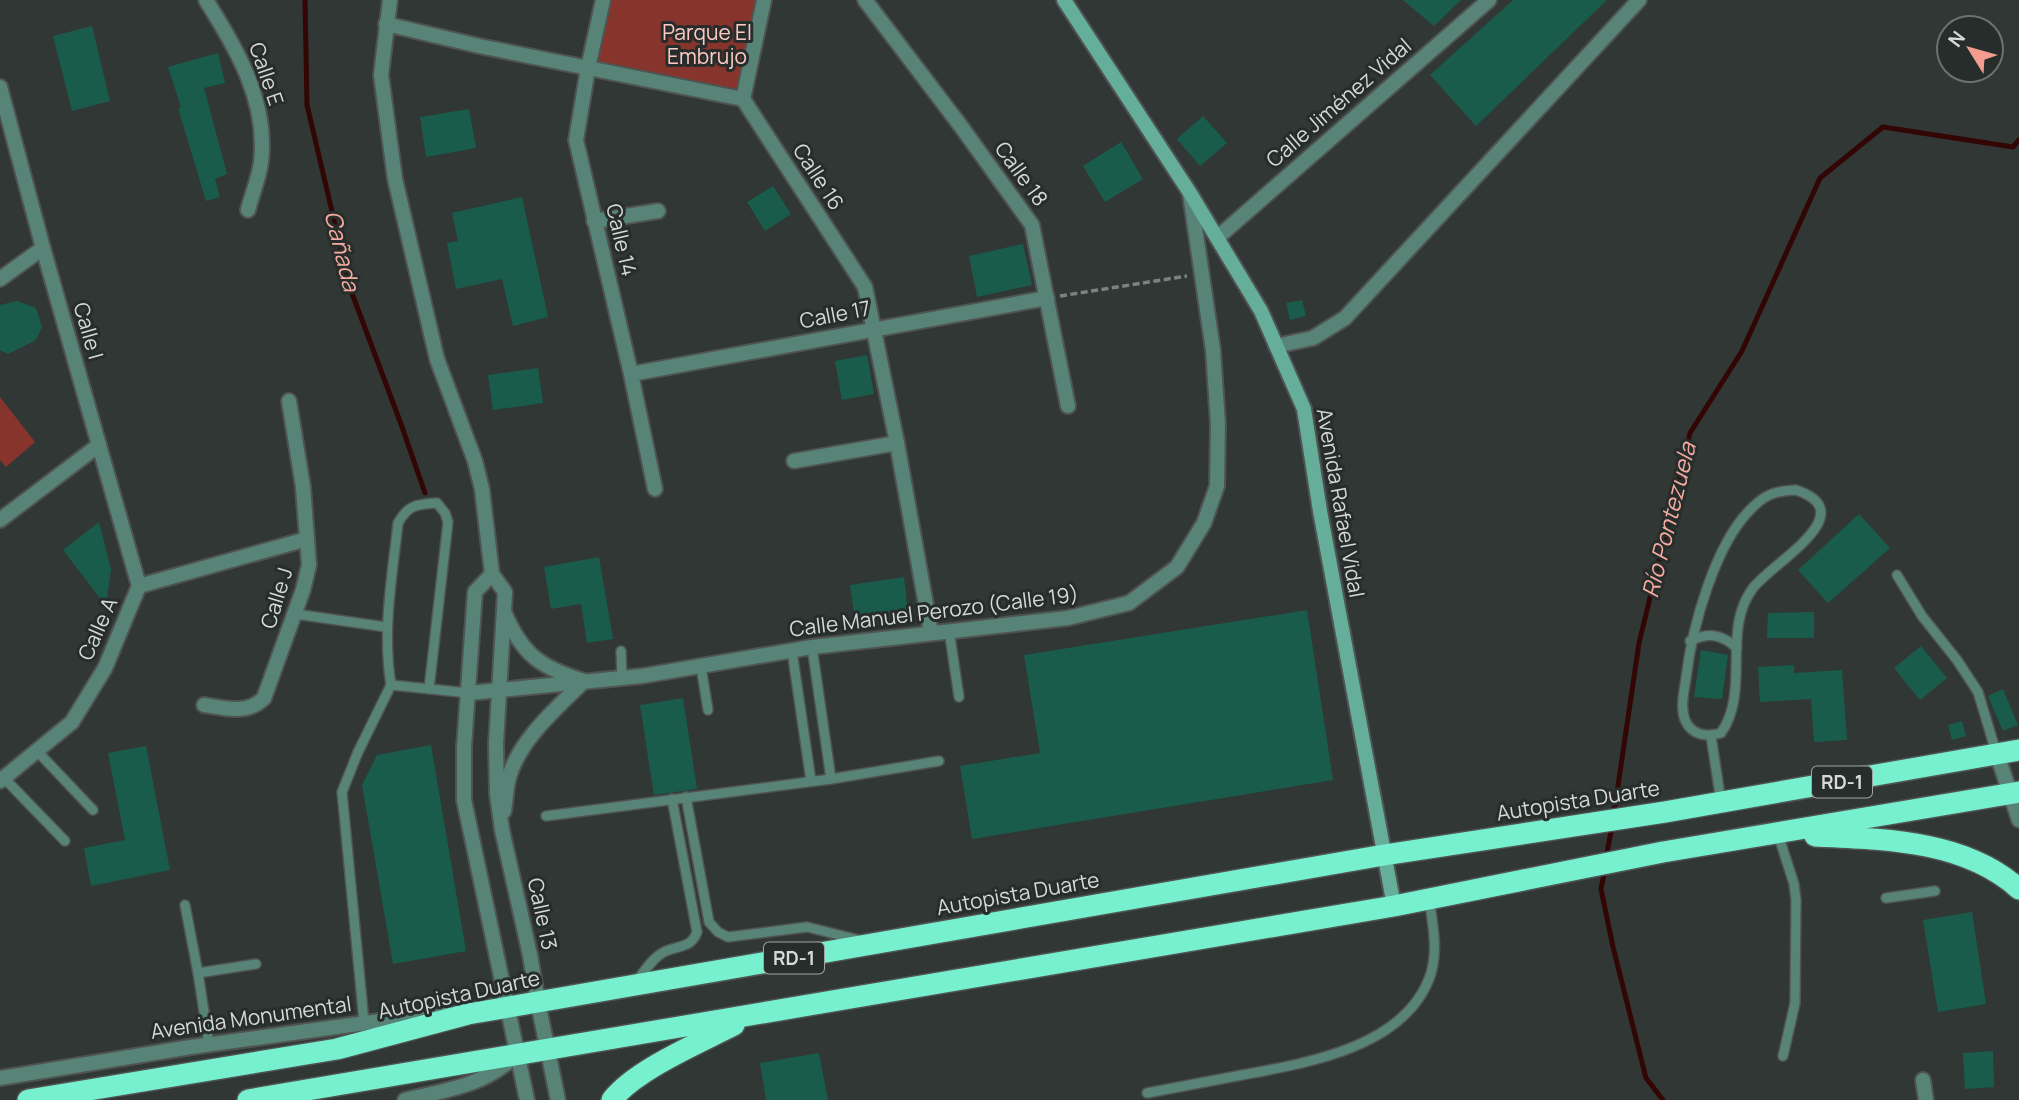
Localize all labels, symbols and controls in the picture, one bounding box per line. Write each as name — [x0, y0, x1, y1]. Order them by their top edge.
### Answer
north arrow — [1935, 14, 2005, 84]
park label: Parque El Embrujo — [662, 18, 752, 70]
text: N — [1942, 25, 1971, 52]
street label: Calle Jiménez Vidal — [1260, 31, 1417, 173]
street label: Calle E — [243, 38, 291, 109]
street label: Calle 18 — [989, 136, 1055, 211]
street label: Calle 16 — [787, 138, 851, 215]
street label: Calle 14 — [600, 201, 644, 279]
water label: Cañada — [318, 207, 369, 296]
street label: Calle 17 — [797, 293, 873, 335]
street label: Calle I — [68, 299, 110, 362]
street label: Avenida Rafael Vidal — [1311, 406, 1371, 600]
water label: Río Pontezuela — [1633, 438, 1703, 601]
street label: Calle J — [253, 564, 299, 632]
street label: Calle Manuel Perozo (Calle 19) — [788, 579, 1080, 643]
street label: Calle A — [71, 593, 123, 665]
road number: RD-1 — [1812, 766, 1872, 797]
street label: Autopista Duarte — [1494, 773, 1661, 827]
street label: Autopista Duarte — [934, 865, 1101, 921]
street label: Calle 13 — [522, 875, 564, 952]
road number: RD-1 — [764, 942, 824, 974]
street label: Autopista Duarte — [375, 963, 542, 1025]
street label: Avenida Monumental — [149, 989, 353, 1045]

